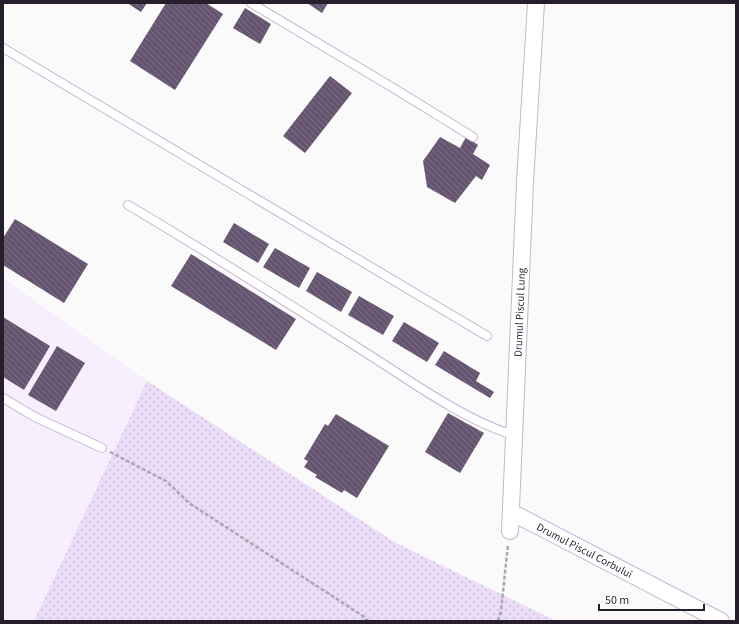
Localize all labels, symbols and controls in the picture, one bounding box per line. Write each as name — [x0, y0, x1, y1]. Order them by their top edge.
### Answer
street label: Drumul Piscul Lung — [510, 267, 529, 357]
street label: Drumul Piscul Corbului — [534, 519, 635, 581]
scale bar — [599, 586, 704, 612]
text: 50 m — [605, 592, 629, 609]

